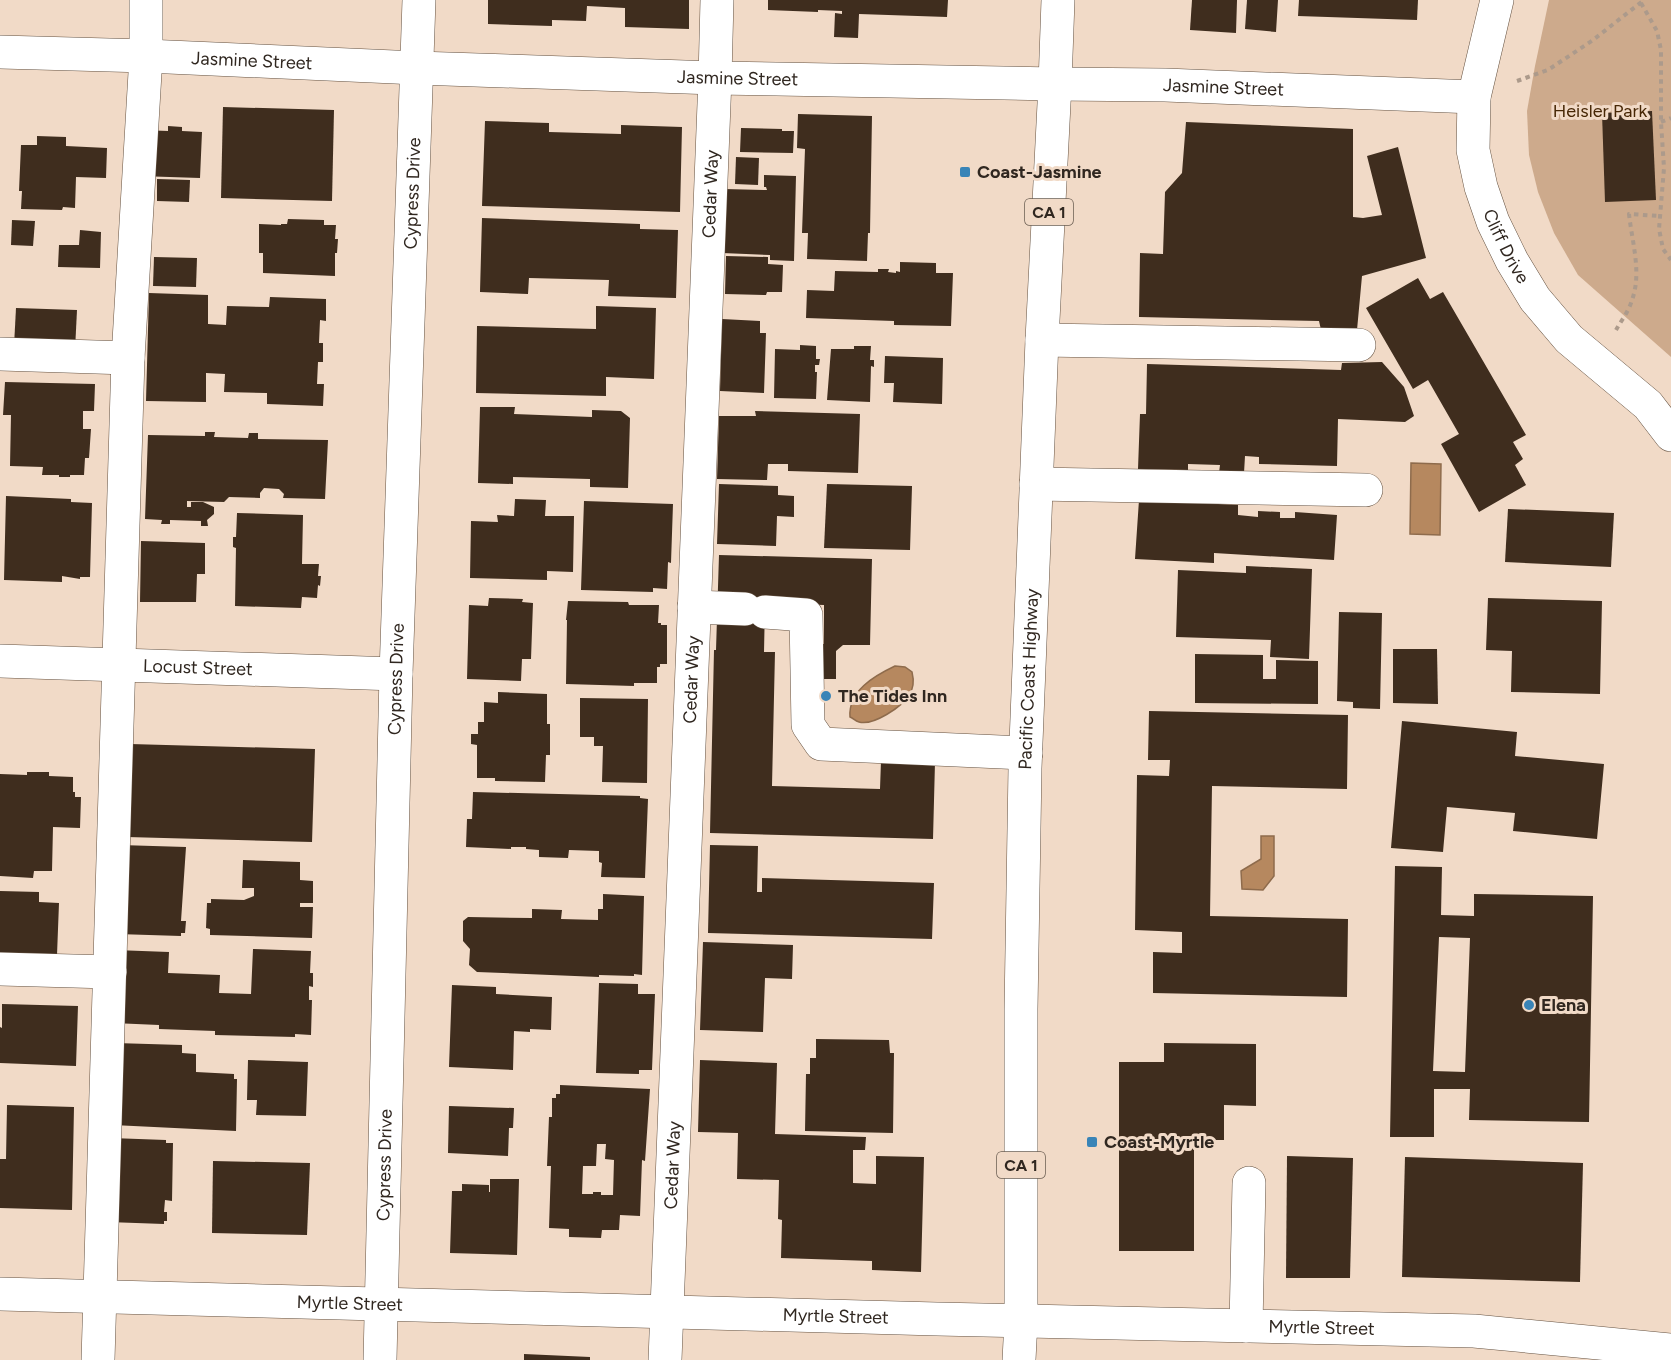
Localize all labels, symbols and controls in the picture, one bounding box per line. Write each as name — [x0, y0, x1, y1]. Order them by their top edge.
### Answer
street label: Jasmine Street — [191, 47, 313, 74]
street label: Jasmine Street — [677, 66, 798, 90]
street label: Jasmine Street — [1162, 74, 1285, 101]
park label: Heisler Park — [1553, 100, 1647, 122]
street label: Cypress Drive — [399, 137, 425, 250]
street label: Cedar Way — [698, 149, 723, 238]
place label: Coast-Jasmine — [977, 161, 1102, 183]
marker: Coast-Jasmine — [958, 165, 972, 179]
road number: CA 1 — [1025, 199, 1073, 225]
street label: Cliff Drive — [1478, 206, 1534, 288]
street label: Pacific Coast Highway — [1014, 588, 1043, 770]
street label: Cypress Drive — [384, 623, 409, 735]
street label: Cedar Way — [679, 634, 704, 724]
street label: Locust Street — [143, 655, 253, 680]
place label: The Tides Inn — [838, 685, 947, 707]
marker: The Tides Inn — [819, 689, 833, 703]
place label: Elena — [1541, 994, 1586, 1016]
marker: Elena — [1522, 998, 1536, 1012]
street label: Cypress Drive — [372, 1109, 397, 1221]
street label: Cedar Way — [660, 1120, 685, 1210]
place label: Coast-Myrtle — [1104, 1131, 1214, 1153]
marker: Coast-Myrtle — [1085, 1135, 1099, 1149]
road number: CA 1 — [997, 1152, 1045, 1178]
street label: Myrtle Street — [296, 1291, 403, 1316]
street label: Myrtle Street — [782, 1304, 889, 1329]
street label: Myrtle Street — [1268, 1315, 1375, 1340]

